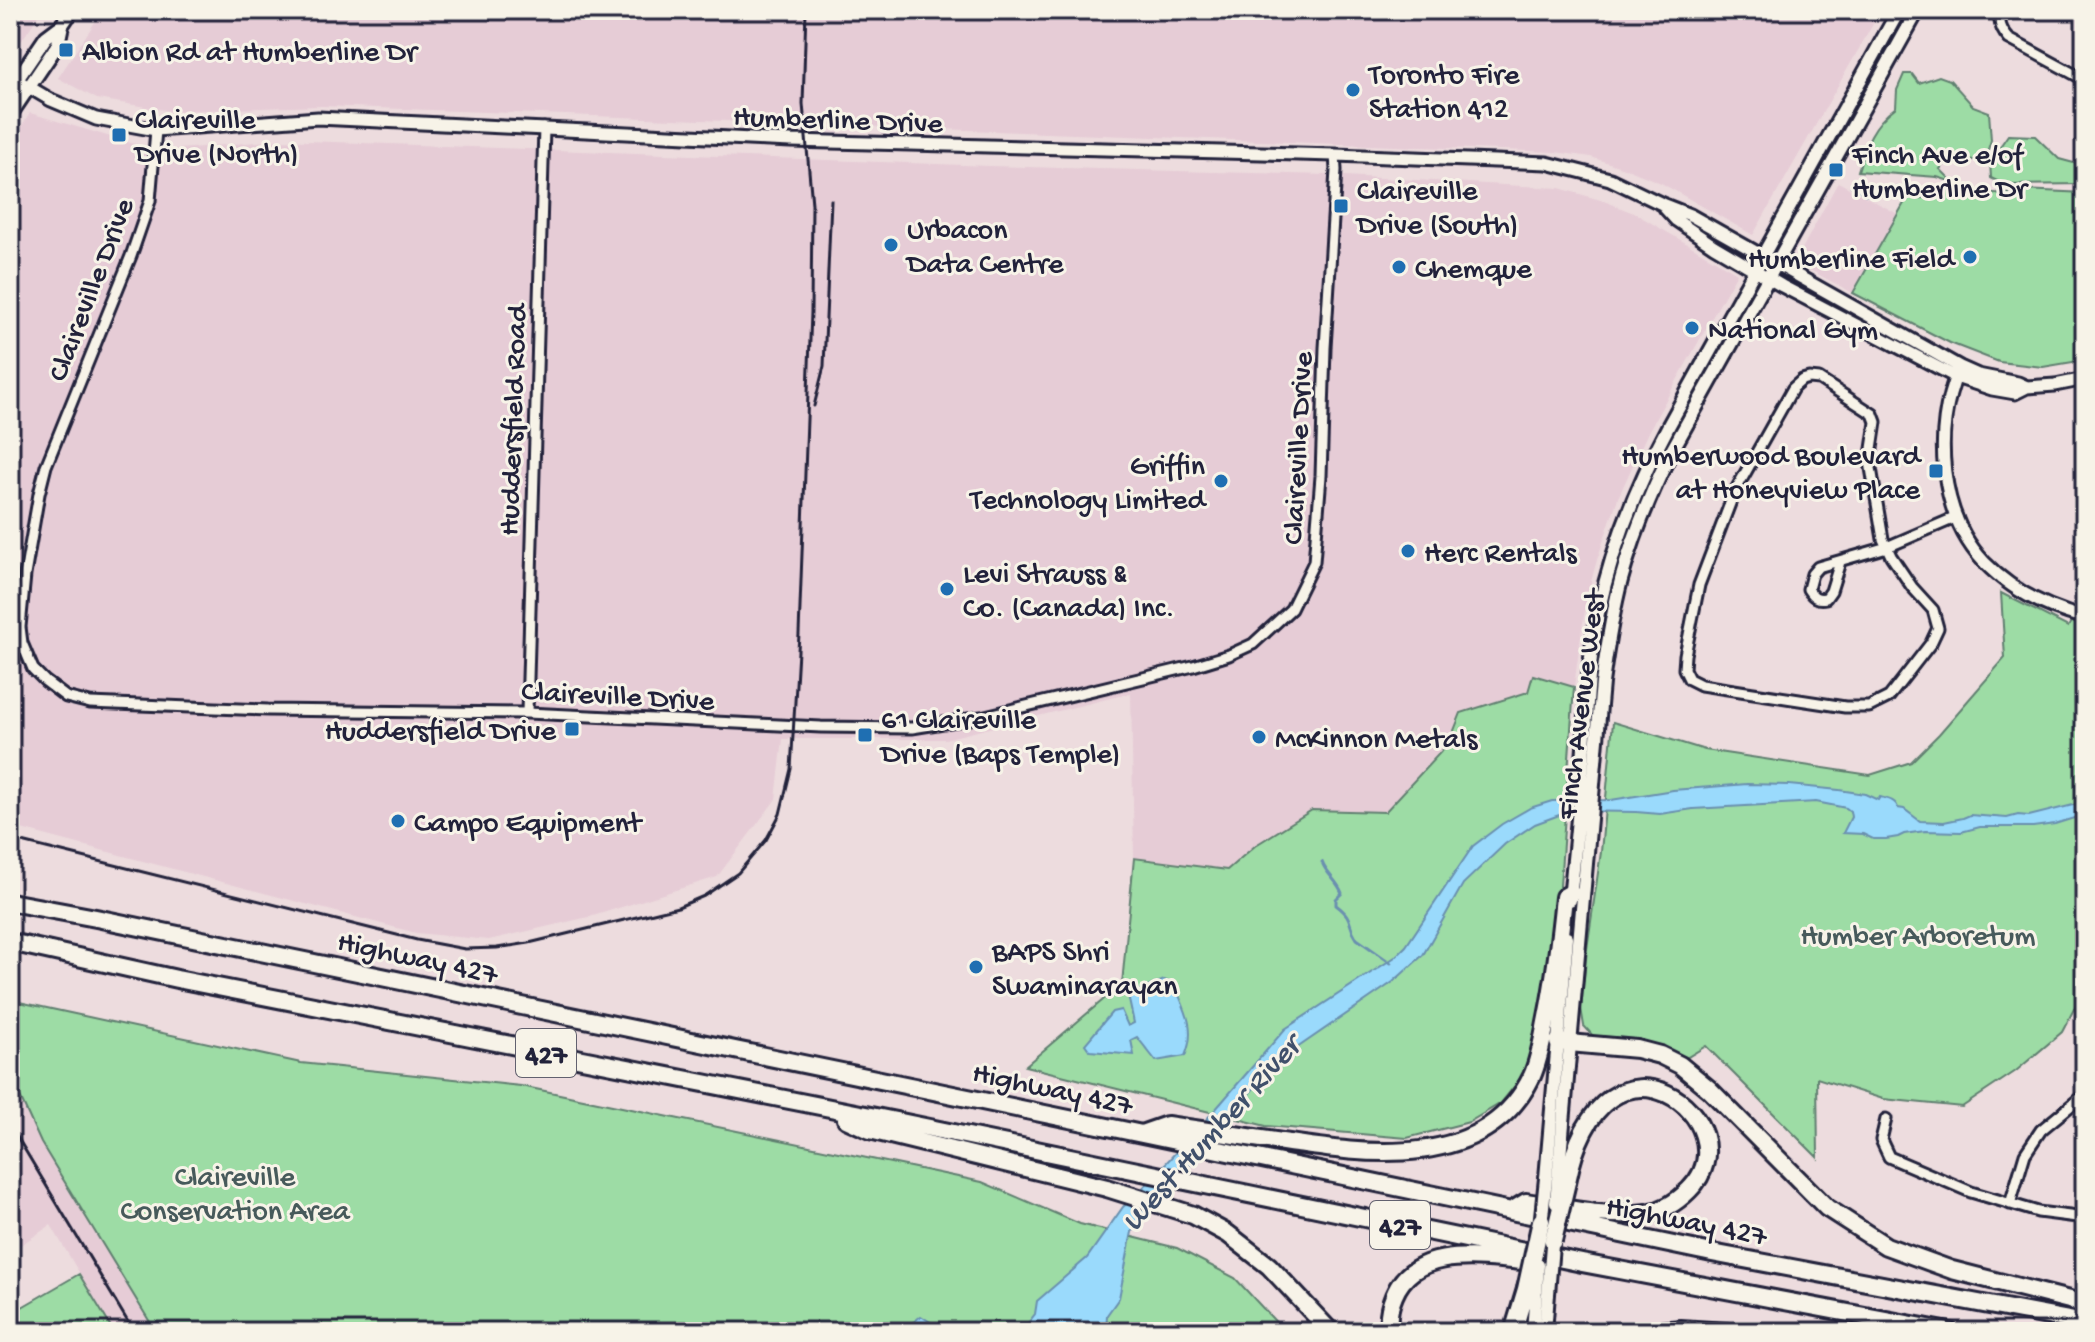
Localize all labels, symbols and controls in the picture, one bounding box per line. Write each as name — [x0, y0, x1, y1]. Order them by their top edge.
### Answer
place label: Albion Rd at Humberline Dr — [82, 37, 419, 72]
marker: Albion Rd at Humberline Dr — [57, 41, 75, 59]
place label: Toronto Fire Station 412 — [1367, 60, 1520, 129]
marker: Toronto Fire Station 412 — [1344, 81, 1362, 99]
street label: Humberline Drive — [732, 101, 944, 144]
place label: Claireville Drive (North) — [133, 105, 299, 174]
marker: Claireville Drive (North) — [110, 126, 128, 144]
place label: Finch Ave e/of Humberline Dr — [1851, 140, 2029, 209]
marker: Finch Ave e/of Humberline Dr — [1827, 161, 1845, 179]
place label: Claireville Drive (South) — [1355, 176, 1518, 245]
street label: Claireville Drive — [42, 194, 144, 387]
marker: Claireville Drive (South) — [1332, 197, 1350, 215]
place label: Urbacon Data Centre — [905, 215, 1064, 284]
marker: Urbacon Data Centre — [882, 236, 900, 254]
place label: Humberline Field — [1748, 244, 1956, 279]
marker: Humberline Field — [1961, 248, 1979, 266]
place label: Chemque — [1415, 254, 1532, 289]
marker: Chemque — [1390, 258, 1408, 276]
street label: Huddersfield Road — [494, 301, 537, 536]
place label: National Gym — [1708, 315, 1878, 350]
marker: National Gym — [1683, 319, 1701, 337]
street label: Claireville Drive — [1278, 350, 1323, 546]
place label: Humberwood Boulevard at Honeyview Place — [1621, 441, 1922, 510]
place label: Griffin Technology Limited — [968, 451, 1207, 520]
marker: Humberwood Boulevard at Honeyview Place — [1927, 462, 1945, 480]
marker: Griffin Technology Limited — [1212, 472, 1230, 490]
place label: Herc Rentals — [1424, 538, 1577, 573]
marker: Herc Rentals — [1399, 542, 1417, 560]
place label: Levi Strauss & Co. (Canada) Inc. — [963, 559, 1175, 628]
marker: Levi Strauss & Co. (Canada) Inc. — [938, 580, 956, 598]
street label: Finch Avenue West — [1552, 585, 1615, 822]
street label: Claireville Drive — [520, 676, 716, 721]
place label: 61 Claireville Drive (Baps Temple) — [879, 705, 1121, 774]
place label: Huddersfield Drive — [325, 716, 557, 751]
marker: Huddersfield Drive — [563, 720, 581, 738]
place label: McKinnon Metals — [1275, 724, 1478, 759]
marker: 61 Claireville Drive (Baps Temple) — [856, 726, 874, 744]
marker: McKinnon Metals — [1250, 728, 1268, 746]
place label: Campo Equipment — [414, 808, 644, 843]
marker: Campo Equipment — [389, 812, 407, 830]
park label: Humber Arboretum — [1801, 921, 2036, 956]
street label: Highway 427 — [334, 926, 502, 995]
place label: BAPS Shri Swaminarayan — [991, 937, 1177, 1006]
marker: BAPS Shri Swaminarayan — [967, 958, 985, 976]
water label: West Humber River — [1115, 1025, 1314, 1241]
road number: 427 — [516, 1029, 576, 1077]
street label: Highway 427 — [969, 1057, 1137, 1126]
park label: Claireville Conservation Area — [120, 1162, 351, 1231]
street label: Highway 427 — [1603, 1191, 1771, 1256]
road number: 427 — [1370, 1201, 1430, 1249]

